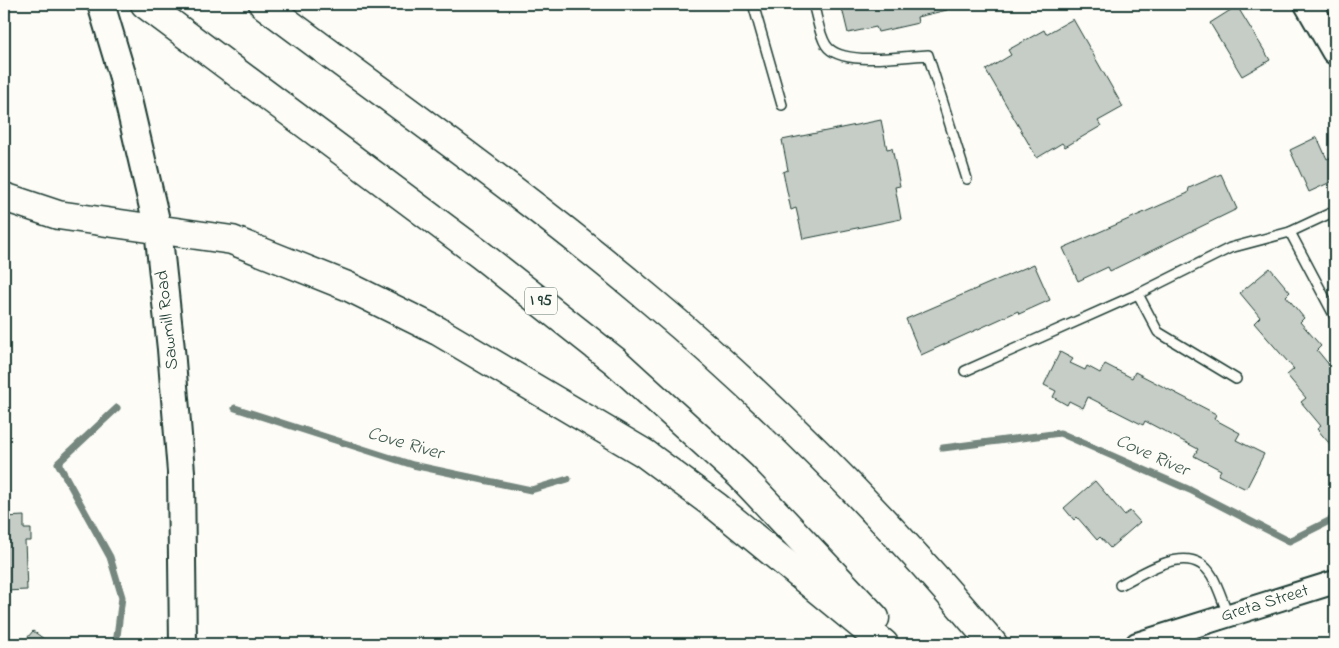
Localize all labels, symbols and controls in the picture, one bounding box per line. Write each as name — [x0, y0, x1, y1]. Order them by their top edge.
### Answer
street label: Sawmill Road — [150, 269, 186, 371]
road number: I 95 — [525, 288, 557, 314]
water label: Cove River — [364, 420, 448, 468]
water label: Cove River — [1111, 428, 1195, 485]
street label: Greta Street — [1218, 578, 1312, 630]

